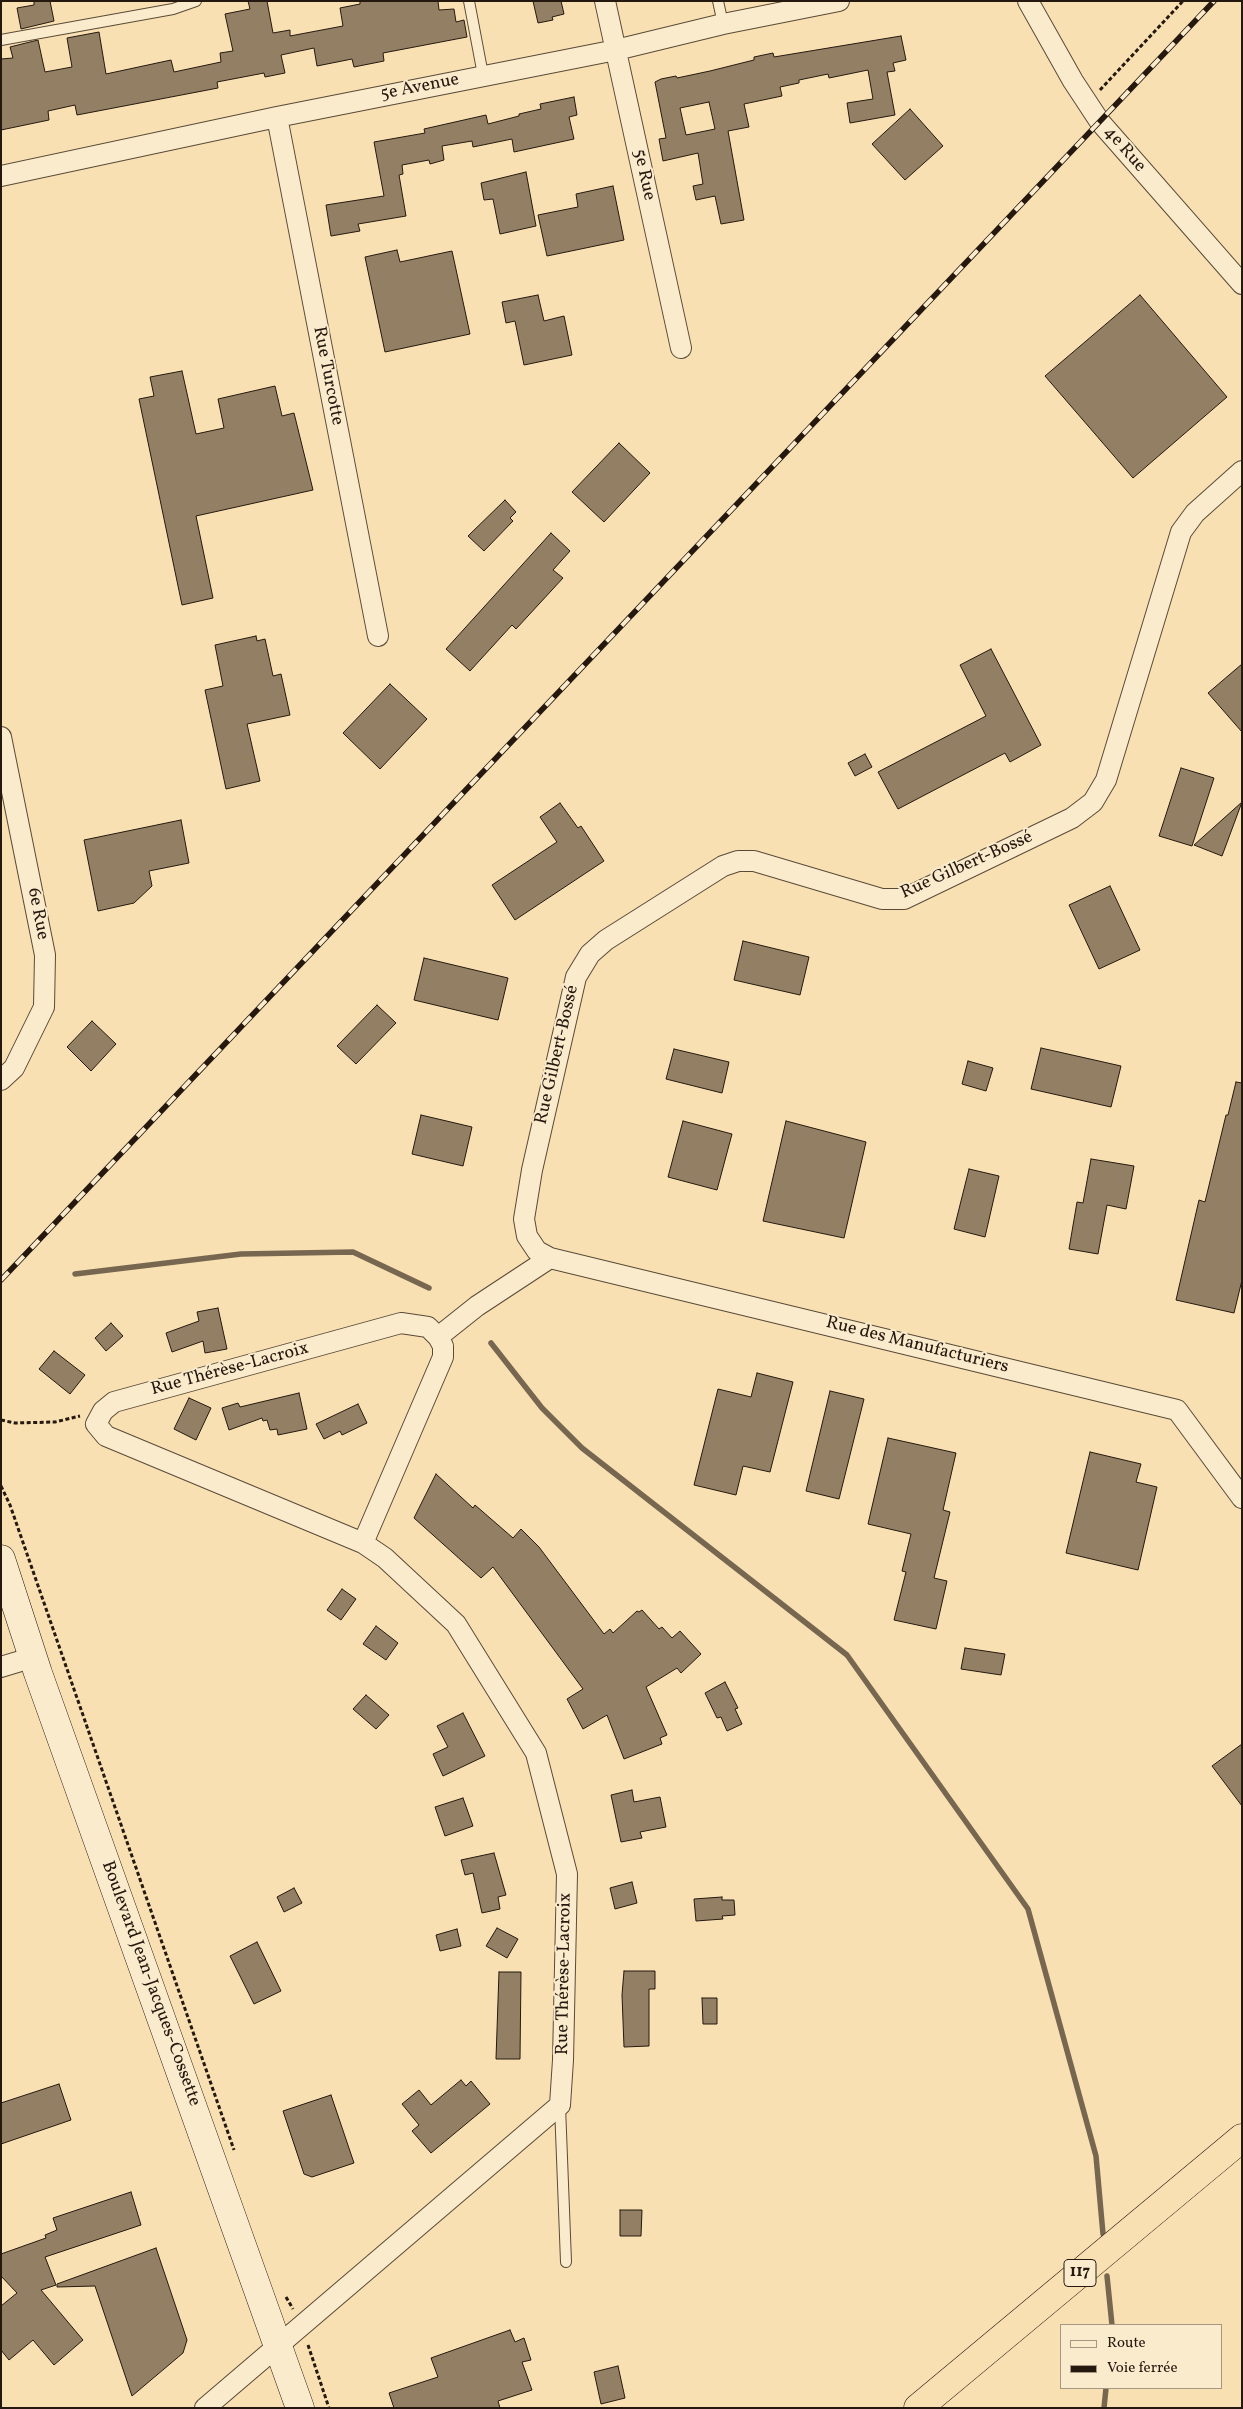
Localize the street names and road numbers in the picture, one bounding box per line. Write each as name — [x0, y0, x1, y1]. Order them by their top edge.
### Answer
street label: 5e Avenue — [379, 70, 461, 106]
street label: 4e Rue — [1098, 123, 1150, 177]
street label: 5e Rue — [627, 147, 659, 203]
street label: Rue Turcotte — [307, 325, 347, 427]
street label: Rue Gilbert-Bossé — [898, 827, 1036, 905]
street label: 6e Rue — [21, 886, 53, 942]
street label: Rue Gilbert-Bossé — [531, 983, 585, 1127]
street label: Rue des Manufacturiers — [823, 1313, 1011, 1379]
street label: Rue Thérèse-Lacroix — [149, 1339, 311, 1401]
street label: Boulevard Jean-Jacques-Cossette — [96, 1858, 204, 2110]
street label: Rue Thérèse-Lacroix — [553, 1893, 577, 2055]
road number: 117 — [1064, 2260, 1096, 2286]

